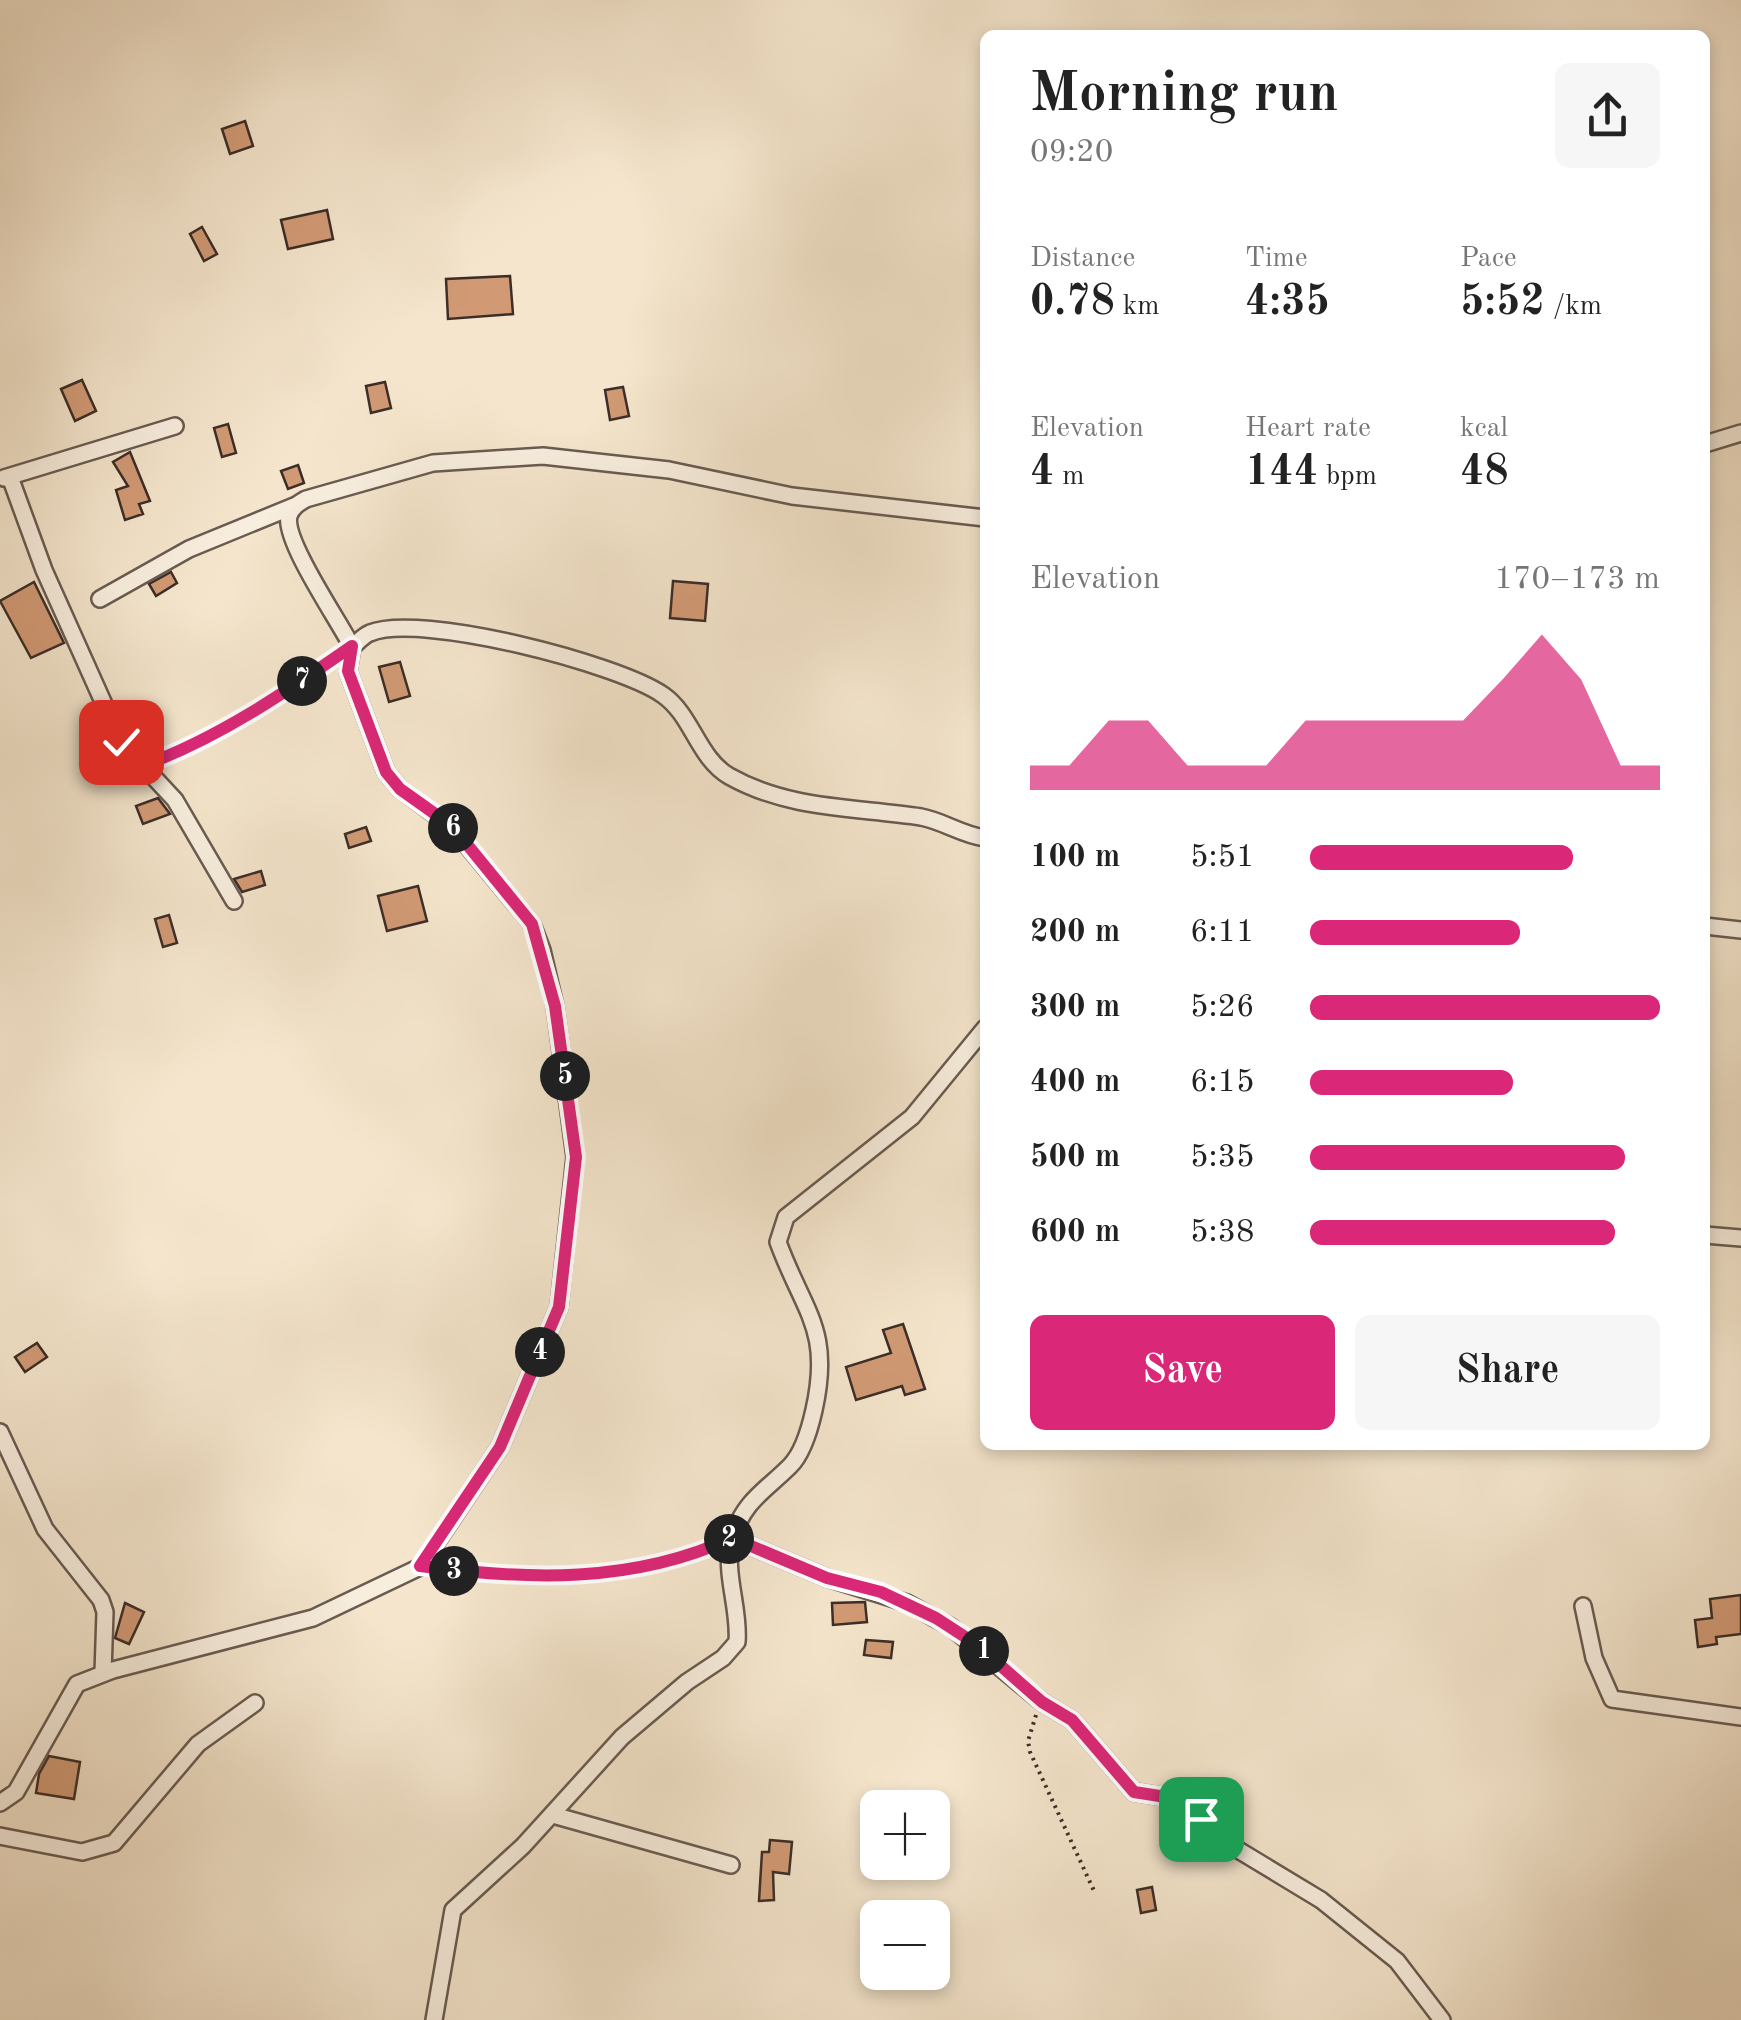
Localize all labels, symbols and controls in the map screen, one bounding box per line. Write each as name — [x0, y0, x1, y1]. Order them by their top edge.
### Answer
button: share — [1555, 63, 1660, 168]
text: Morning run — [1030, 68, 1339, 123]
text: 09:20 — [1030, 137, 1113, 169]
text: Distance — [1030, 245, 1135, 273]
text: Time — [1245, 245, 1308, 273]
text: Pace — [1460, 245, 1517, 273]
text: 0.78 — [1030, 282, 1115, 324]
text: 4:35 — [1245, 282, 1330, 324]
text: 5:52 — [1460, 282, 1545, 324]
text: km — [1115, 293, 1159, 321]
text: /km — [1545, 293, 1602, 321]
text: Elevation — [1030, 415, 1144, 443]
text: Heart rate — [1245, 415, 1371, 443]
text: kcal — [1460, 415, 1508, 443]
text: 4 — [1030, 452, 1054, 494]
text: 144 — [1245, 452, 1318, 494]
text: 48 — [1460, 452, 1509, 494]
text: m — [1054, 463, 1084, 491]
text: bpm — [1318, 463, 1377, 491]
text: Elevation — [1030, 564, 1160, 596]
text: 170–173 m — [1494, 564, 1660, 596]
pin: 7 — [277, 656, 327, 706]
text: 7 — [294, 667, 310, 695]
pin — [79, 700, 164, 785]
icon: check — [94, 715, 149, 770]
pin: 6 — [428, 803, 478, 853]
text: 6 — [445, 814, 461, 842]
text: 100 m — [1030, 842, 1120, 874]
text: 5:51 — [1190, 842, 1255, 874]
text: 200 m — [1030, 917, 1120, 949]
text: 6:11 — [1190, 917, 1255, 949]
text: 300 m — [1030, 992, 1120, 1024]
text: 5:26 — [1190, 992, 1255, 1024]
pin: 5 — [540, 1051, 590, 1101]
text: 5 — [557, 1062, 573, 1090]
text: 400 m — [1030, 1067, 1120, 1099]
text: 6:15 — [1190, 1067, 1255, 1099]
text: 500 m — [1030, 1142, 1120, 1174]
text: 5:35 — [1190, 1142, 1255, 1174]
text: 600 m — [1030, 1217, 1120, 1249]
text: 5:38 — [1190, 1217, 1255, 1249]
button: Save — [1030, 1315, 1335, 1430]
button: Share — [1355, 1315, 1660, 1430]
pin: 4 — [515, 1327, 565, 1377]
text: 4 — [532, 1338, 548, 1366]
pin: 2 — [704, 1514, 754, 1564]
text: 2 — [721, 1525, 737, 1553]
pin: 3 — [429, 1546, 479, 1596]
text: 3 — [446, 1557, 462, 1585]
pin: 1 — [959, 1626, 1009, 1676]
text: 1 — [976, 1637, 992, 1665]
pin — [1159, 1777, 1244, 1862]
map controls — [860, 1790, 950, 1990]
button: + — [860, 1790, 950, 1880]
icon: arrive — [1174, 1792, 1229, 1847]
button: − — [860, 1900, 950, 1990]

